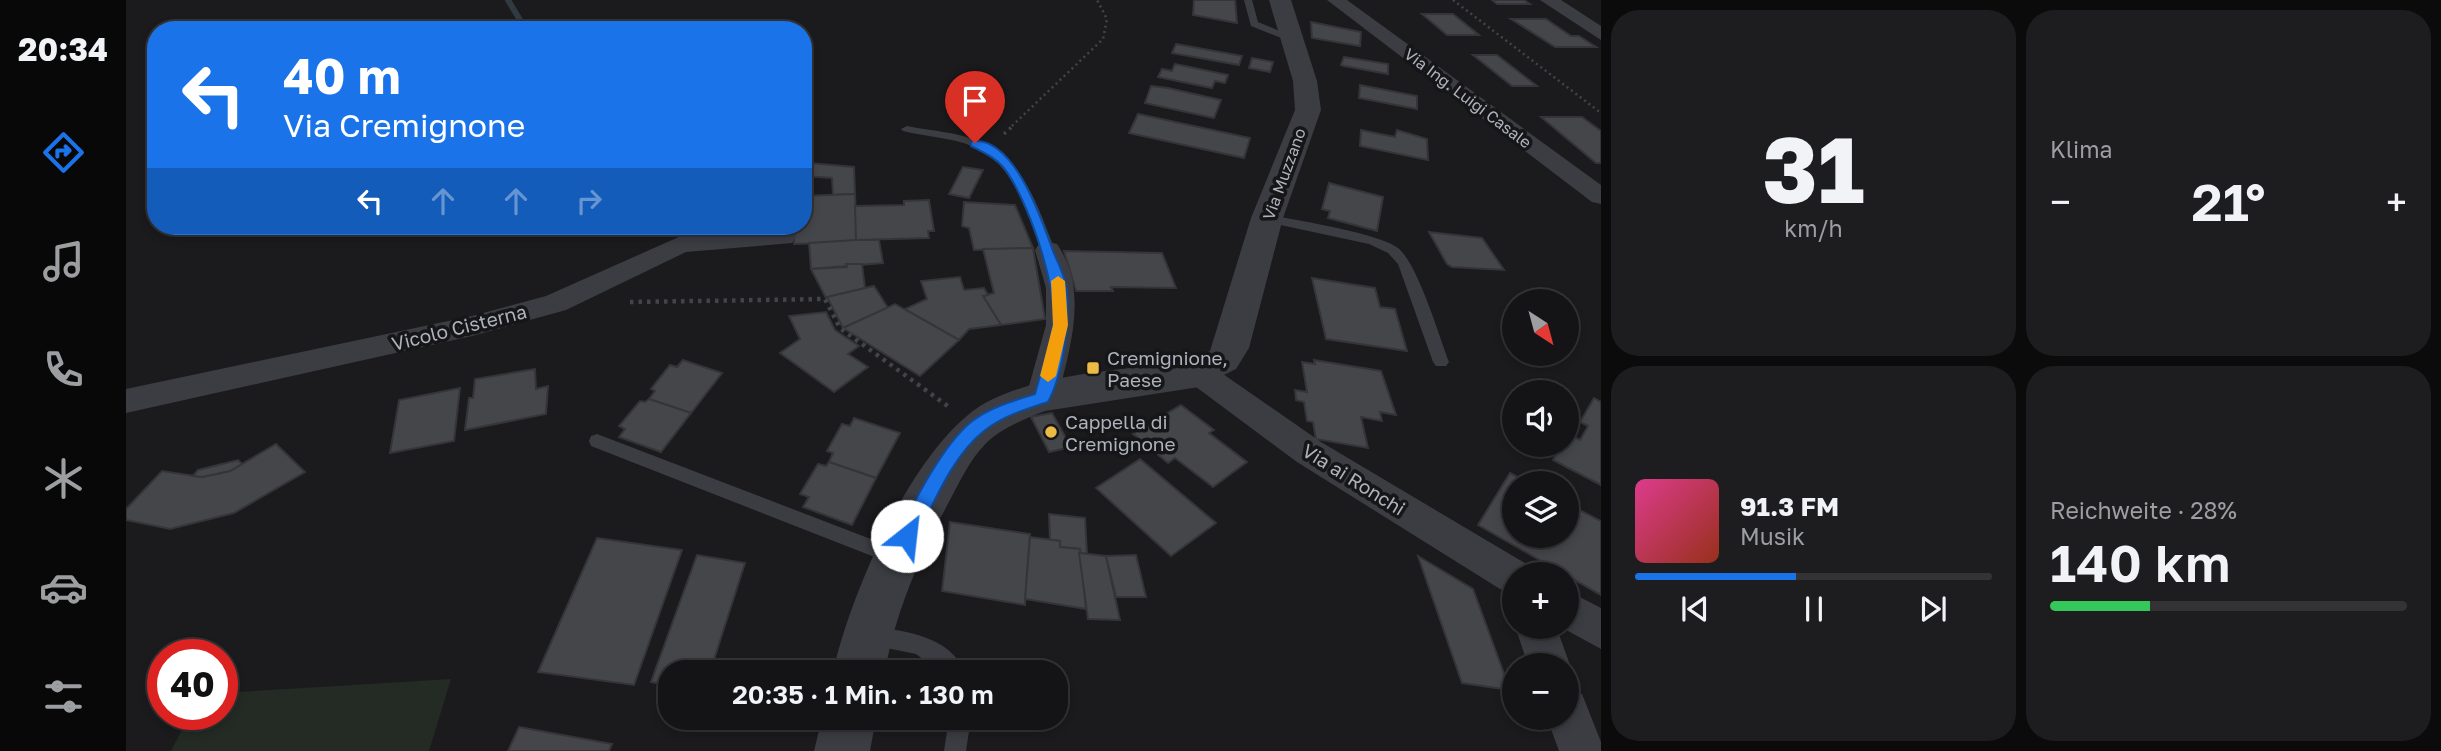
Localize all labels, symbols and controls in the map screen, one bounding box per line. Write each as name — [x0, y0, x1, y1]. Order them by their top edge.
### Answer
text: 20:34 — [18, 30, 108, 68]
street label: Via Ing. Luigi Casale — [1400, 44, 1536, 152]
text: 40 m — [283, 46, 401, 105]
icon: left — [168, 49, 259, 140]
pin — [945, 71, 1005, 143]
icon: arrive — [956, 82, 994, 120]
text: Via Cremignone — [283, 106, 525, 144]
text: 31 — [1762, 114, 1865, 223]
street label: Via Muzzano — [1258, 125, 1310, 223]
icon: directions — [39, 128, 88, 177]
text: Klima — [2050, 135, 2113, 163]
text: 21° — [2192, 170, 2265, 232]
text: − — [2050, 179, 2071, 224]
text: + — [2386, 179, 2407, 224]
icon: left — [351, 182, 389, 220]
icon: ahead — [424, 182, 462, 220]
icon: ahead — [497, 182, 535, 220]
icon: right — [570, 182, 608, 220]
text: km/h — [1784, 214, 1843, 242]
icon: music — [39, 237, 88, 286]
north arrow — [1502, 289, 1578, 366]
map controls — [1502, 289, 1579, 730]
street label: Vicolo Cisterna — [389, 299, 529, 355]
icon: phone — [39, 345, 88, 394]
place label: Cremignione, Paese — [1107, 346, 1228, 391]
marker: Cremignione, Paese — [1085, 360, 1101, 376]
button: sound — [1502, 380, 1579, 457]
place label: Cappella di Cremignone — [1065, 410, 1176, 455]
marker: Cappella di Cremignone — [1043, 424, 1059, 440]
street label: Via ai Ronchi — [1298, 438, 1410, 520]
icon: climate — [39, 454, 88, 503]
button: layers — [1502, 471, 1579, 548]
text: 91.3 FM — [1740, 491, 1839, 522]
text: Reichweite · 28% — [2050, 496, 2237, 524]
position arrow — [870, 499, 944, 573]
text: Musik — [1740, 522, 1805, 550]
text: 140 km — [2050, 531, 2231, 593]
button: + — [1502, 562, 1579, 639]
icon: car — [39, 563, 88, 612]
icon: previous — [1676, 590, 1714, 628]
icon: pause — [1795, 590, 1833, 628]
icon: next — [1914, 590, 1952, 628]
speed limit sign: 40 — [147, 639, 238, 730]
button: − — [1502, 653, 1579, 730]
icon: filters — [39, 672, 88, 721]
text: 20:35 · 1 Min. · 130 m — [732, 679, 994, 710]

